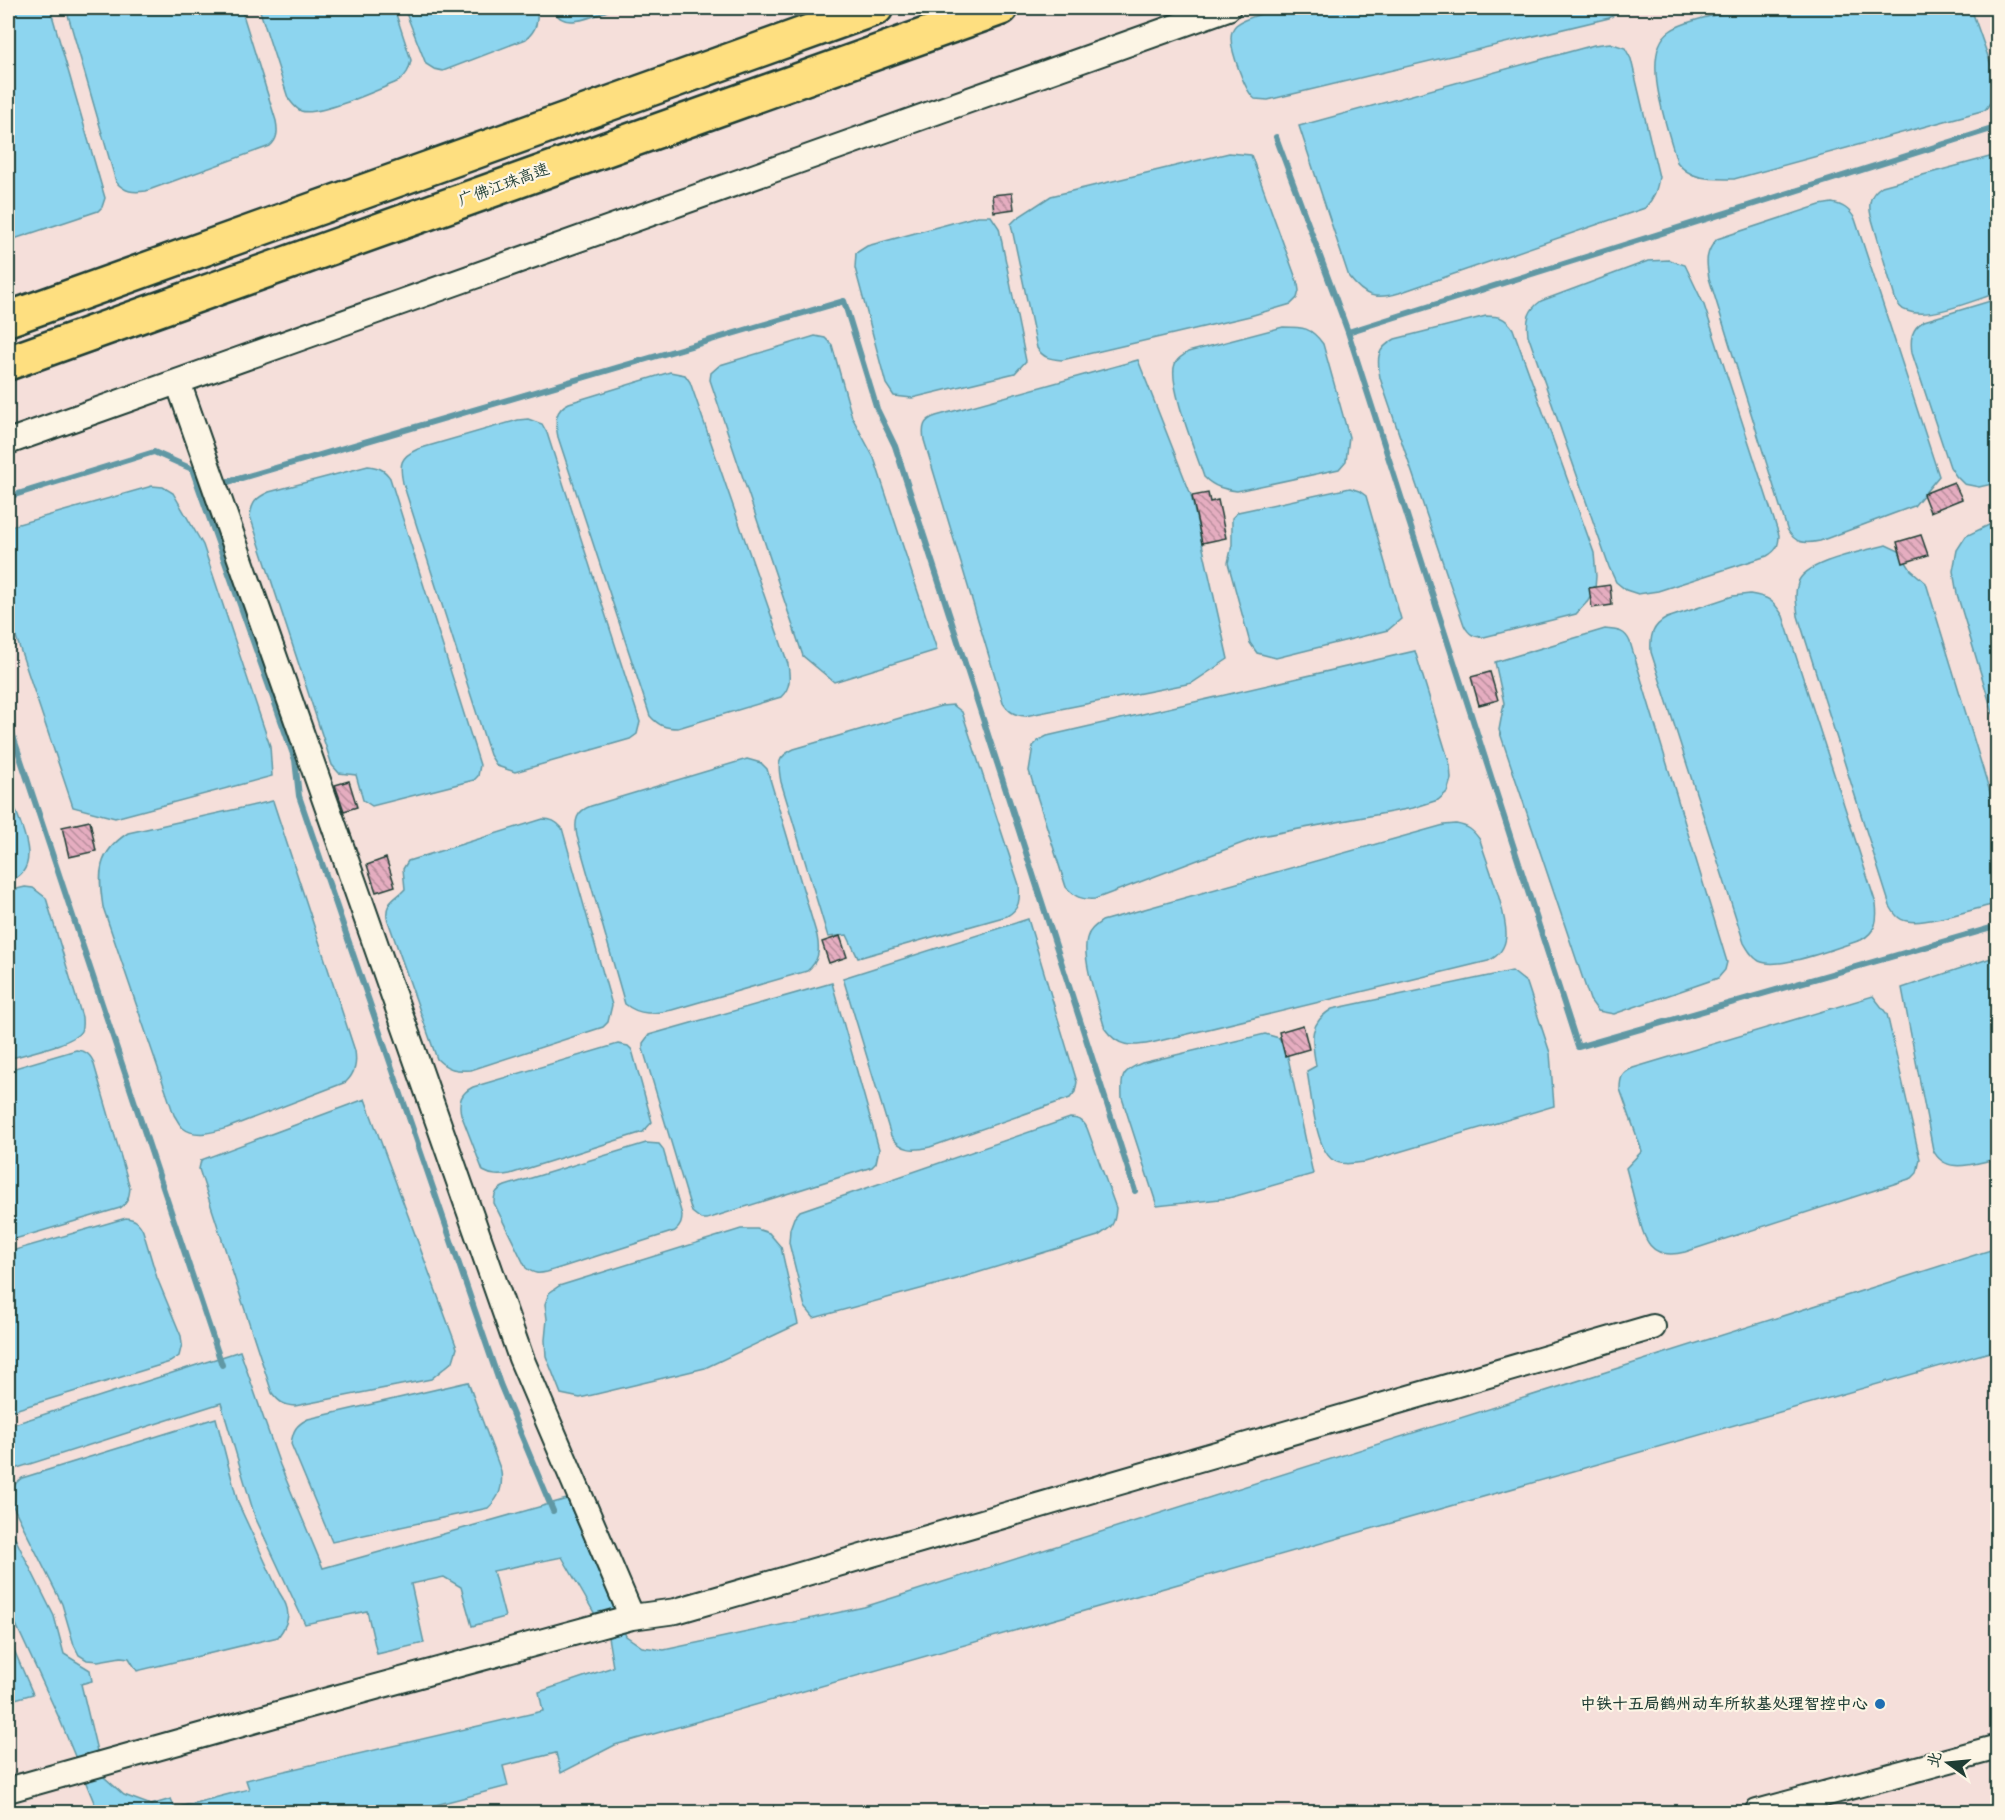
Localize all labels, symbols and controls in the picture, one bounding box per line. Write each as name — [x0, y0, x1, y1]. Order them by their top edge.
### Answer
street label: 广佛江珠高速 — [456, 160, 552, 210]
place label: 中铁十五局鹤州动车所软基处理智控中心 — [1580, 1695, 1868, 1714]
marker: 中铁十五局鹤州动车所软基处理智控中心 — [1873, 1697, 1887, 1711]
north arrow — [1918, 1733, 1978, 1793]
text: 北 — [1924, 1749, 1946, 1770]

